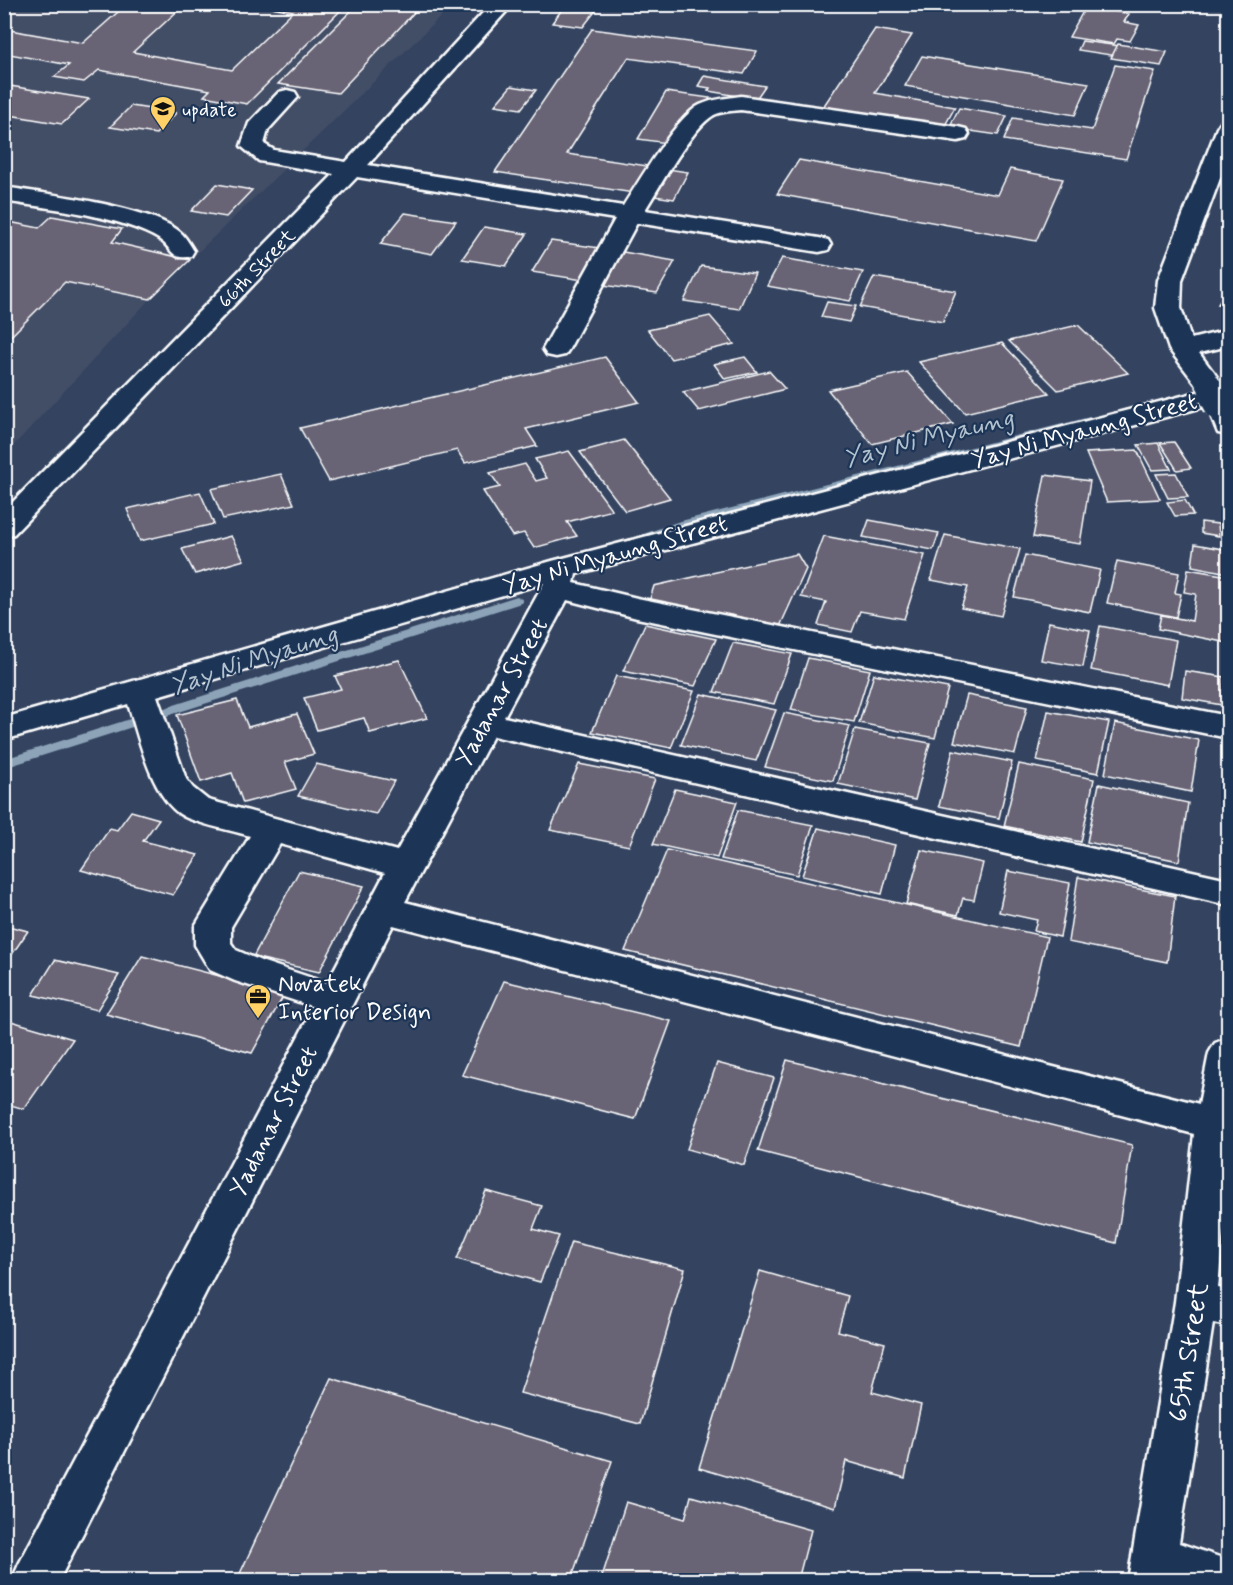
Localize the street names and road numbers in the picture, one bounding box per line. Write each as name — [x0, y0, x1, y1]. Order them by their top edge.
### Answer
street label: 66th Street — [212, 223, 302, 315]
street label: Yay Ni Myaung Street — [968, 386, 1201, 477]
street label: Yay Ni Myaung Street — [499, 509, 731, 602]
street label: Yadanar Street — [449, 613, 556, 772]
street label: Yadanar Street — [223, 1041, 326, 1202]
street label: 65th Street — [1160, 1280, 1219, 1425]

